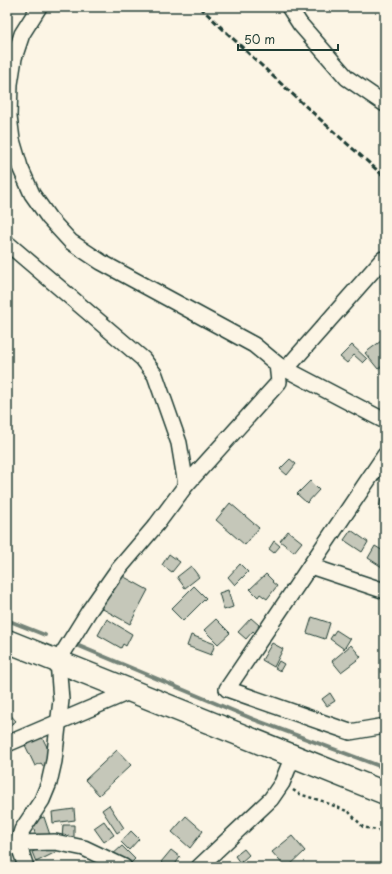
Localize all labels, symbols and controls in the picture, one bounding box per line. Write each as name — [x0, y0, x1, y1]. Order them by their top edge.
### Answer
scale bar — [238, 26, 338, 52]
text: 50 m — [244, 30, 275, 48]

